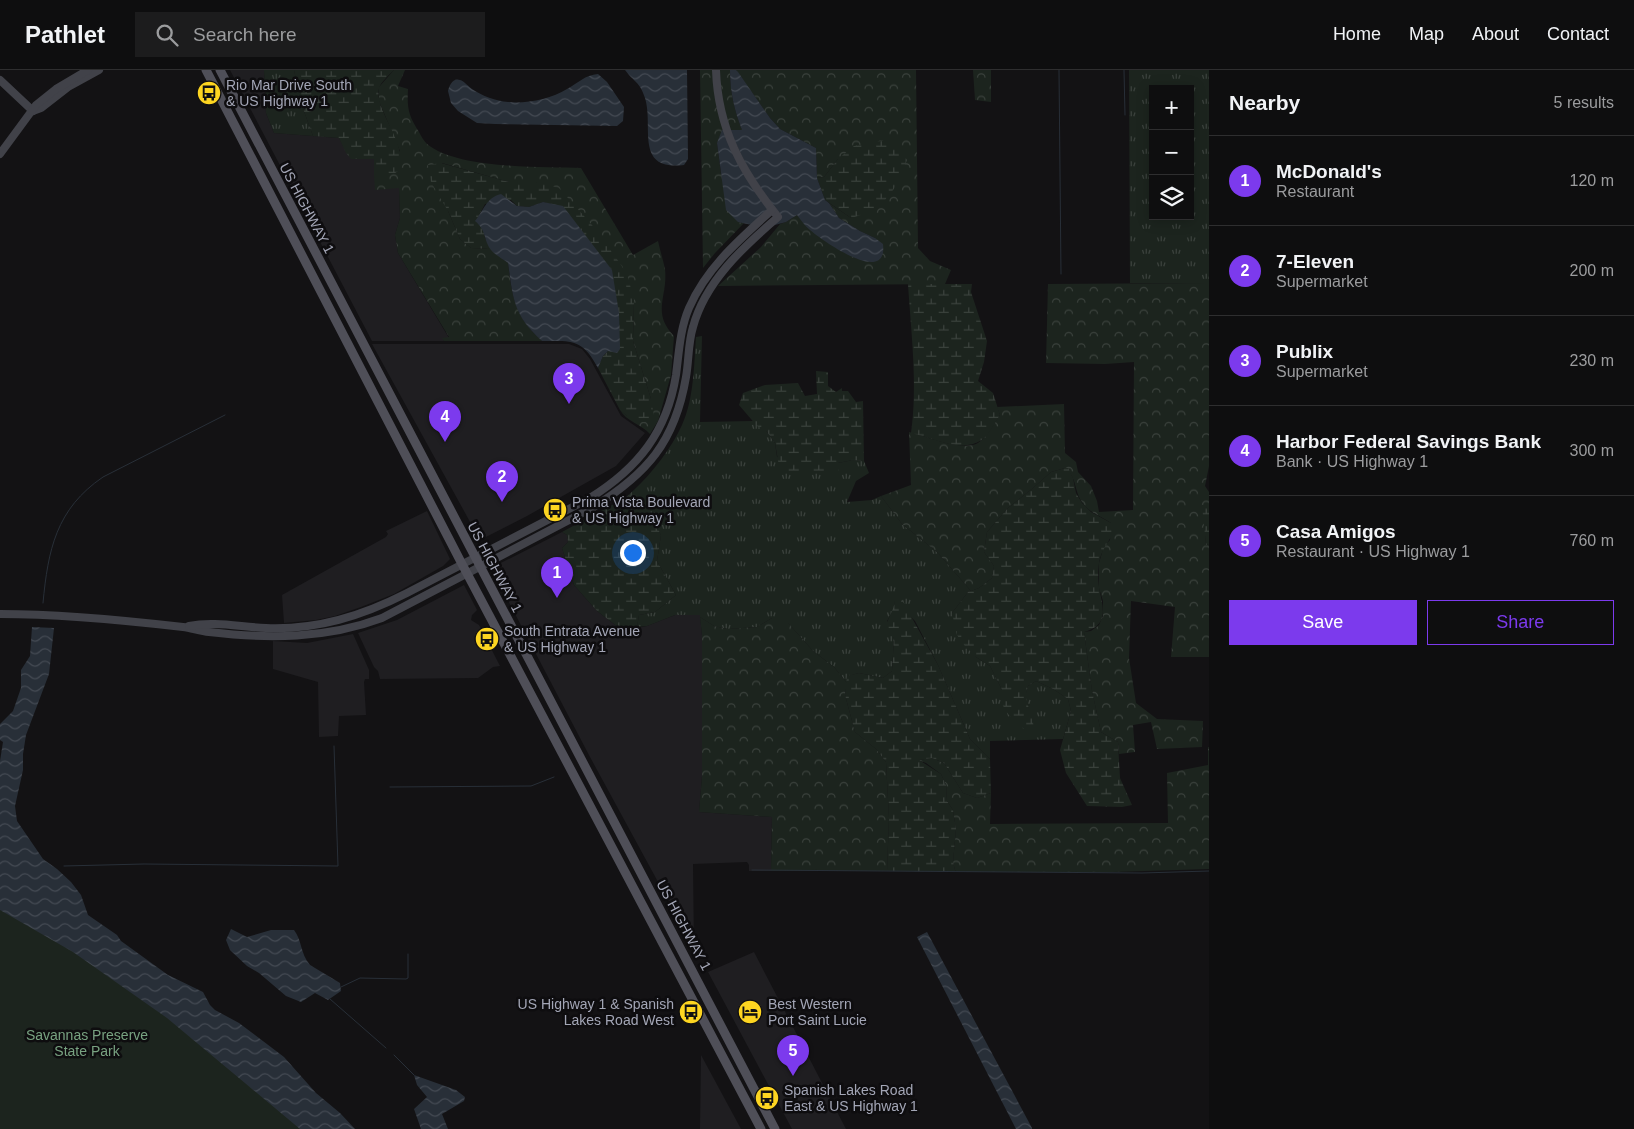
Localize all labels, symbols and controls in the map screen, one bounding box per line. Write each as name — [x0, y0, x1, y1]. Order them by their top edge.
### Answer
search box — [135, 12, 485, 57]
text: Pathlet — [25, 21, 105, 48]
icon: search — [153, 21, 181, 49]
text: Search here — [193, 24, 297, 45]
text: Home — [1333, 24, 1381, 44]
text: Map — [1409, 24, 1444, 44]
text: About — [1472, 24, 1519, 44]
text: Contact — [1547, 24, 1609, 44]
place label: Rio Mar Drive South & US Highway 1 — [226, 77, 352, 109]
bus stop icon: Rio Mar Drive South & US Highway 1 — [196, 80, 222, 106]
map controls — [1149, 85, 1194, 220]
button: + — [1149, 85, 1194, 130]
text: Nearby — [1229, 91, 1300, 114]
text: 5 results — [1554, 94, 1614, 111]
button: − — [1149, 130, 1194, 175]
street label: US HIGHWAY 1 — [276, 160, 338, 256]
text: McDonald's — [1276, 161, 1382, 182]
text: 1 — [1241, 172, 1249, 189]
text: 120 m — [1570, 172, 1614, 189]
button: layers — [1149, 175, 1194, 220]
text: Restaurant — [1276, 183, 1354, 200]
text: 7-Eleven — [1276, 251, 1354, 272]
text: 2 — [1241, 262, 1249, 279]
text: 200 m — [1570, 262, 1614, 279]
text: Supermarket — [1276, 273, 1368, 290]
text: Publix — [1276, 341, 1333, 362]
text: 3 — [1241, 352, 1249, 369]
text: 230 m — [1570, 352, 1614, 369]
pin: 3 — [553, 363, 585, 404]
text: Supermarket — [1276, 363, 1368, 380]
pin: 4 — [429, 401, 461, 442]
text: Harbor Federal Savings Bank — [1276, 431, 1541, 452]
text: 4 — [1241, 442, 1249, 459]
text: 300 m — [1570, 442, 1614, 459]
text: Bank · US Highway 1 — [1276, 453, 1428, 470]
pin: 2 — [486, 461, 518, 502]
place label: Prima Vista Boulevard & US Highway 1 — [572, 494, 710, 526]
bus stop icon: Prima Vista Boulevard & US Highway 1 — [542, 497, 568, 523]
street label: US HIGHWAY 1 — [464, 519, 526, 615]
text: Casa Amigos — [1276, 521, 1396, 542]
text: 5 — [1241, 532, 1249, 549]
text: 760 m — [1570, 532, 1614, 549]
your location — [620, 540, 646, 566]
text: Restaurant · US Highway 1 — [1276, 543, 1470, 560]
pin: 1 — [541, 557, 573, 598]
button: Save — [1229, 600, 1417, 645]
button: Share — [1427, 600, 1614, 645]
place label: South Entrata Avenue & US Highway 1 — [504, 623, 640, 655]
bus stop icon: South Entrata Avenue & US Highway 1 — [474, 626, 500, 652]
street label: US HIGHWAY 1 — [653, 877, 715, 973]
place label: US Highway 1 & Spanish Lakes Road West — [518, 996, 674, 1028]
place label: Best Western Port Saint Lucie — [768, 996, 867, 1028]
bus stop icon: US Highway 1 & Spanish Lakes Road West — [678, 999, 704, 1025]
hotel icon: Best Western Port Saint Lucie — [737, 999, 763, 1025]
park label: Savannas Preserve State Park — [26, 1027, 148, 1059]
pin: 5 — [777, 1035, 809, 1076]
place label: Spanish Lakes Road East & US Highway 1 — [784, 1082, 918, 1114]
bus stop icon: Spanish Lakes Road East & US Highway 1 — [754, 1085, 780, 1111]

